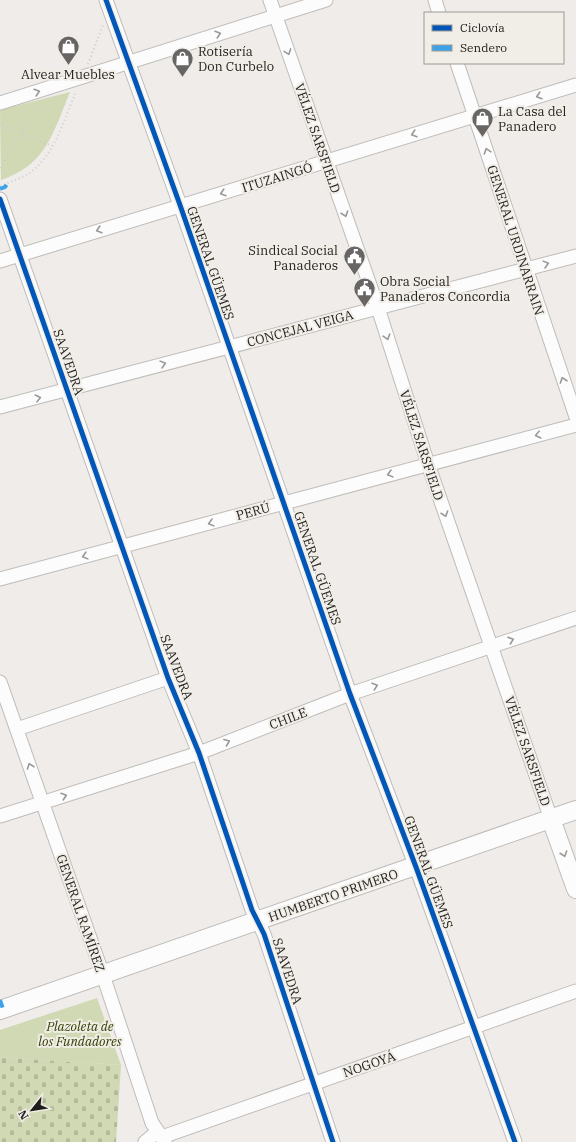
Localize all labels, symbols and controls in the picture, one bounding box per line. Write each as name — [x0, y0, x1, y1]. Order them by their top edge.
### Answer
legend — [424, 12, 564, 64]
text: Ciclovía — [460, 20, 505, 35]
one-way arrow — [214, 30, 221, 38]
shop icon: Alvear Muebles — [55, 33, 81, 66]
text: Sendero — [460, 40, 507, 55]
place label: Rotisería Don Curbelo — [198, 43, 274, 75]
shop icon: Rotisería Don Curbelo — [169, 45, 195, 78]
one-way arrow — [283, 48, 292, 55]
place label: Alvear Muebles — [21, 66, 115, 83]
street label: VÉLEZ SARSFIELD — [291, 81, 344, 195]
one-way arrow — [34, 88, 41, 97]
one-way arrow — [535, 91, 542, 100]
place label: La Casa del Panadero — [498, 103, 567, 135]
shop icon: La Casa del Panadero — [469, 105, 495, 138]
one-way arrow — [411, 129, 418, 138]
one-way arrow — [483, 147, 492, 154]
street label: ITUZAINGÓ — [240, 159, 315, 196]
street label: GENERAL URDINARRAIN — [483, 163, 548, 317]
one-way arrow — [220, 188, 227, 197]
street label: GENERAL GÜEMES — [183, 204, 238, 322]
one-way arrow — [341, 210, 349, 217]
one-way arrow — [95, 226, 102, 234]
place label: Sindical Social Panaderos — [248, 242, 338, 274]
public building icon: Sindical Social Panaderos — [341, 244, 367, 277]
one-way arrow — [543, 260, 550, 269]
place label: Obra Social Panaderos Concordia — [380, 273, 510, 305]
public building icon: Obra Social Panaderos Concordia — [352, 275, 378, 308]
street label: CONCEJAL VEIGA — [245, 306, 355, 351]
street label: SAAVEDRA — [49, 327, 88, 398]
one-way arrow — [382, 333, 391, 340]
one-way arrow — [160, 360, 167, 369]
one-way arrow — [560, 377, 568, 384]
street label: VÉLEZ SARSFIELD — [396, 388, 447, 502]
one-way arrow — [35, 394, 41, 402]
one-way arrow — [535, 430, 542, 439]
one-way arrow — [387, 469, 394, 478]
street label: PERÚ — [234, 499, 272, 524]
street label: GENERAL GÜEMES — [290, 509, 345, 627]
one-way arrow — [441, 510, 449, 517]
one-way arrow — [208, 518, 215, 527]
one-way arrow — [82, 552, 88, 560]
street label: SAAVEDRA — [156, 632, 197, 702]
one-way arrow — [508, 636, 515, 645]
one-way arrow — [371, 682, 378, 691]
street label: VÉLEZ SARSFIELD — [501, 694, 554, 808]
street label: CHILE — [267, 704, 310, 733]
one-way arrow — [224, 738, 231, 746]
one-way arrow — [26, 763, 35, 770]
one-way arrow — [60, 792, 67, 800]
street label: GENERAL GÜEMES — [400, 813, 457, 931]
one-way arrow — [559, 850, 567, 857]
street label: GENERAL RAMÍREZ — [52, 852, 109, 974]
street label: HUMBERTO PRIMERO — [266, 865, 400, 926]
street label: SAAVEDRA — [269, 936, 306, 1007]
park label: Plazoleta de los Fundadores — [38, 1018, 122, 1050]
street label: NOGOYÁ — [341, 1048, 398, 1081]
north arrow — [12, 1090, 52, 1130]
text: N — [15, 1107, 32, 1122]

